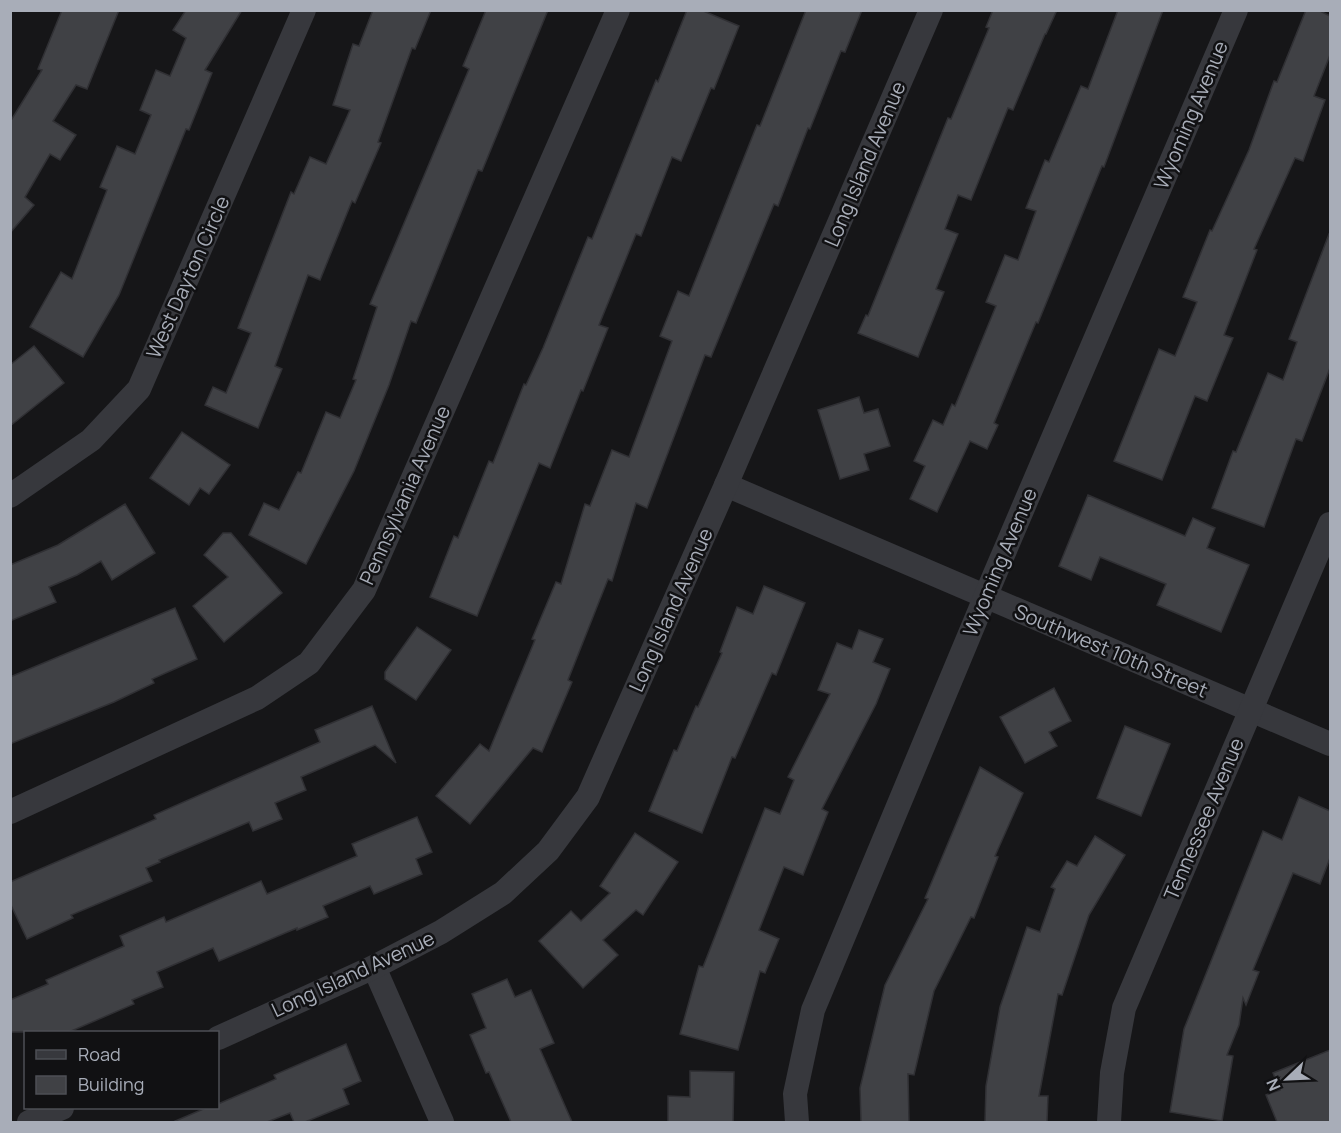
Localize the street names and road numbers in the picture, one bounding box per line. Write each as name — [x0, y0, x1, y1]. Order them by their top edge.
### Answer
street label: Wyoming Avenue — [1147, 37, 1234, 193]
street label: Long Island Avenue — [818, 77, 912, 250]
street label: West Dayton Circle — [140, 191, 236, 362]
street label: Pennsylvania Avenue — [353, 401, 456, 589]
street label: Wyoming Avenue — [956, 484, 1043, 640]
street label: Long Island Avenue — [622, 524, 719, 696]
street label: Southwest 10th Street — [1010, 598, 1212, 704]
street label: Tennessee Avenue — [1157, 733, 1250, 904]
street label: Long Island Avenue — [267, 924, 439, 1023]

